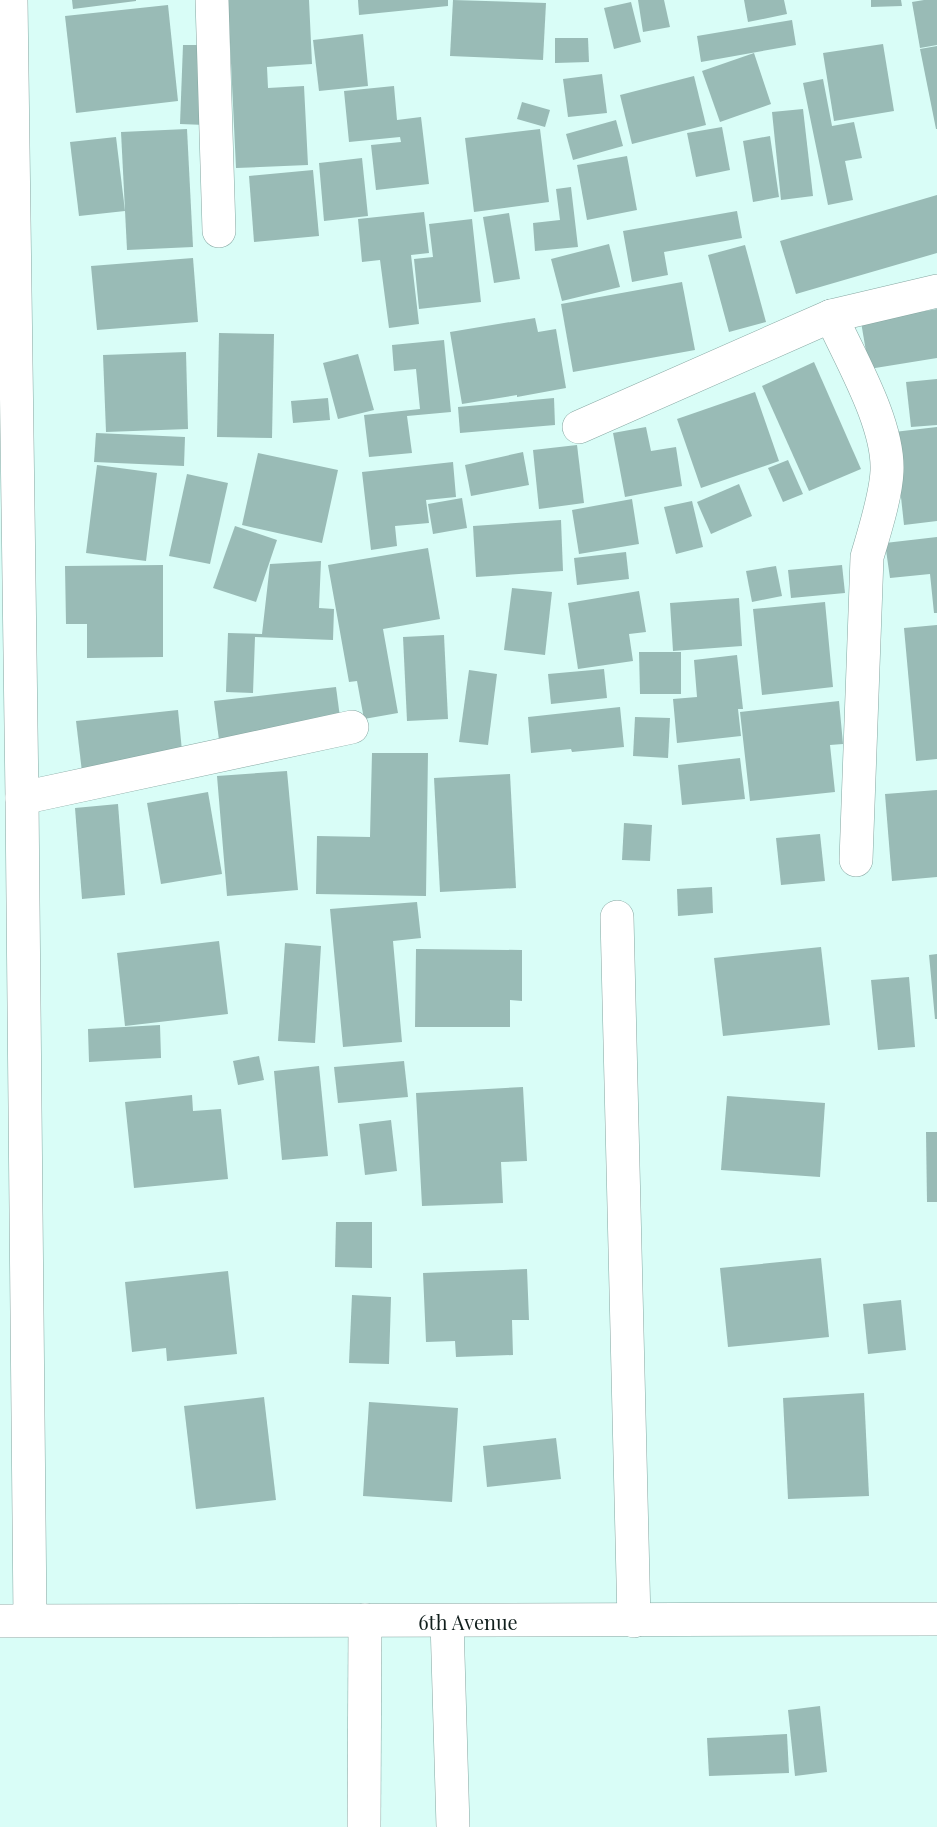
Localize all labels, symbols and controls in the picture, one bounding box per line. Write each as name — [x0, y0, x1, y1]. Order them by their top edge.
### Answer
street label: 6th Avenue — [418, 1608, 518, 1635]

